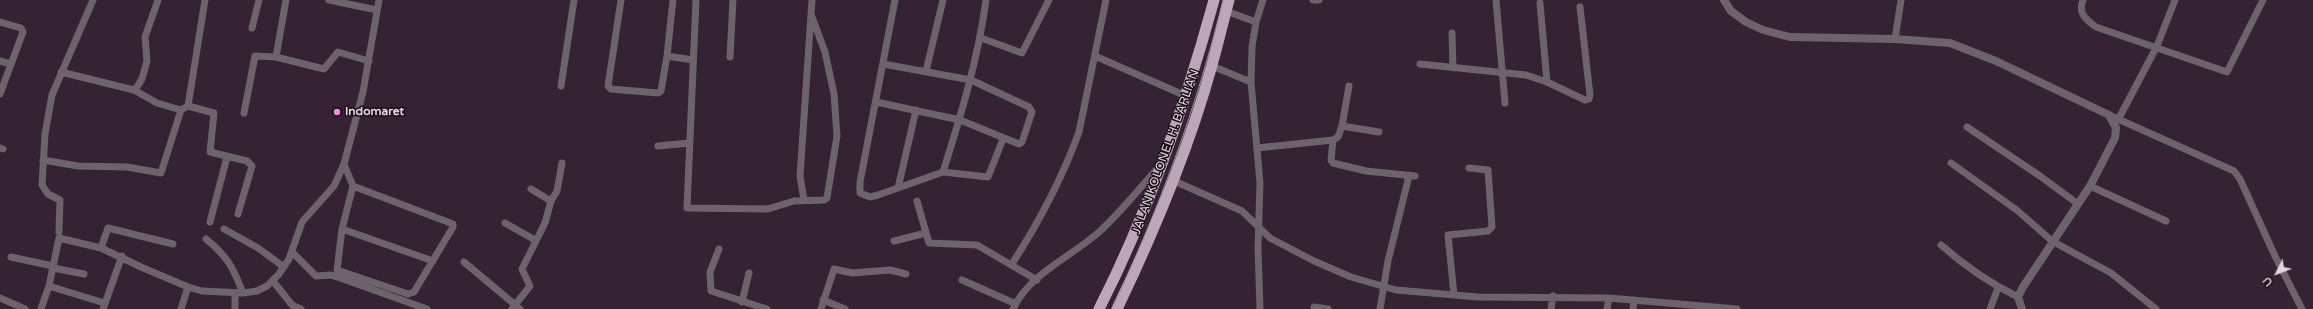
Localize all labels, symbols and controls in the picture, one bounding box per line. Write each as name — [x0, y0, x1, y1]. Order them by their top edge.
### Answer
street label: JALAN KOLONEL H. BARLIAN — [1129, 68, 1203, 236]
place label: Indomaret — [345, 105, 404, 119]
marker: Indomaret — [332, 107, 342, 117]
north arrow — [2257, 253, 2297, 293]
text: U — [2260, 274, 2275, 289]

